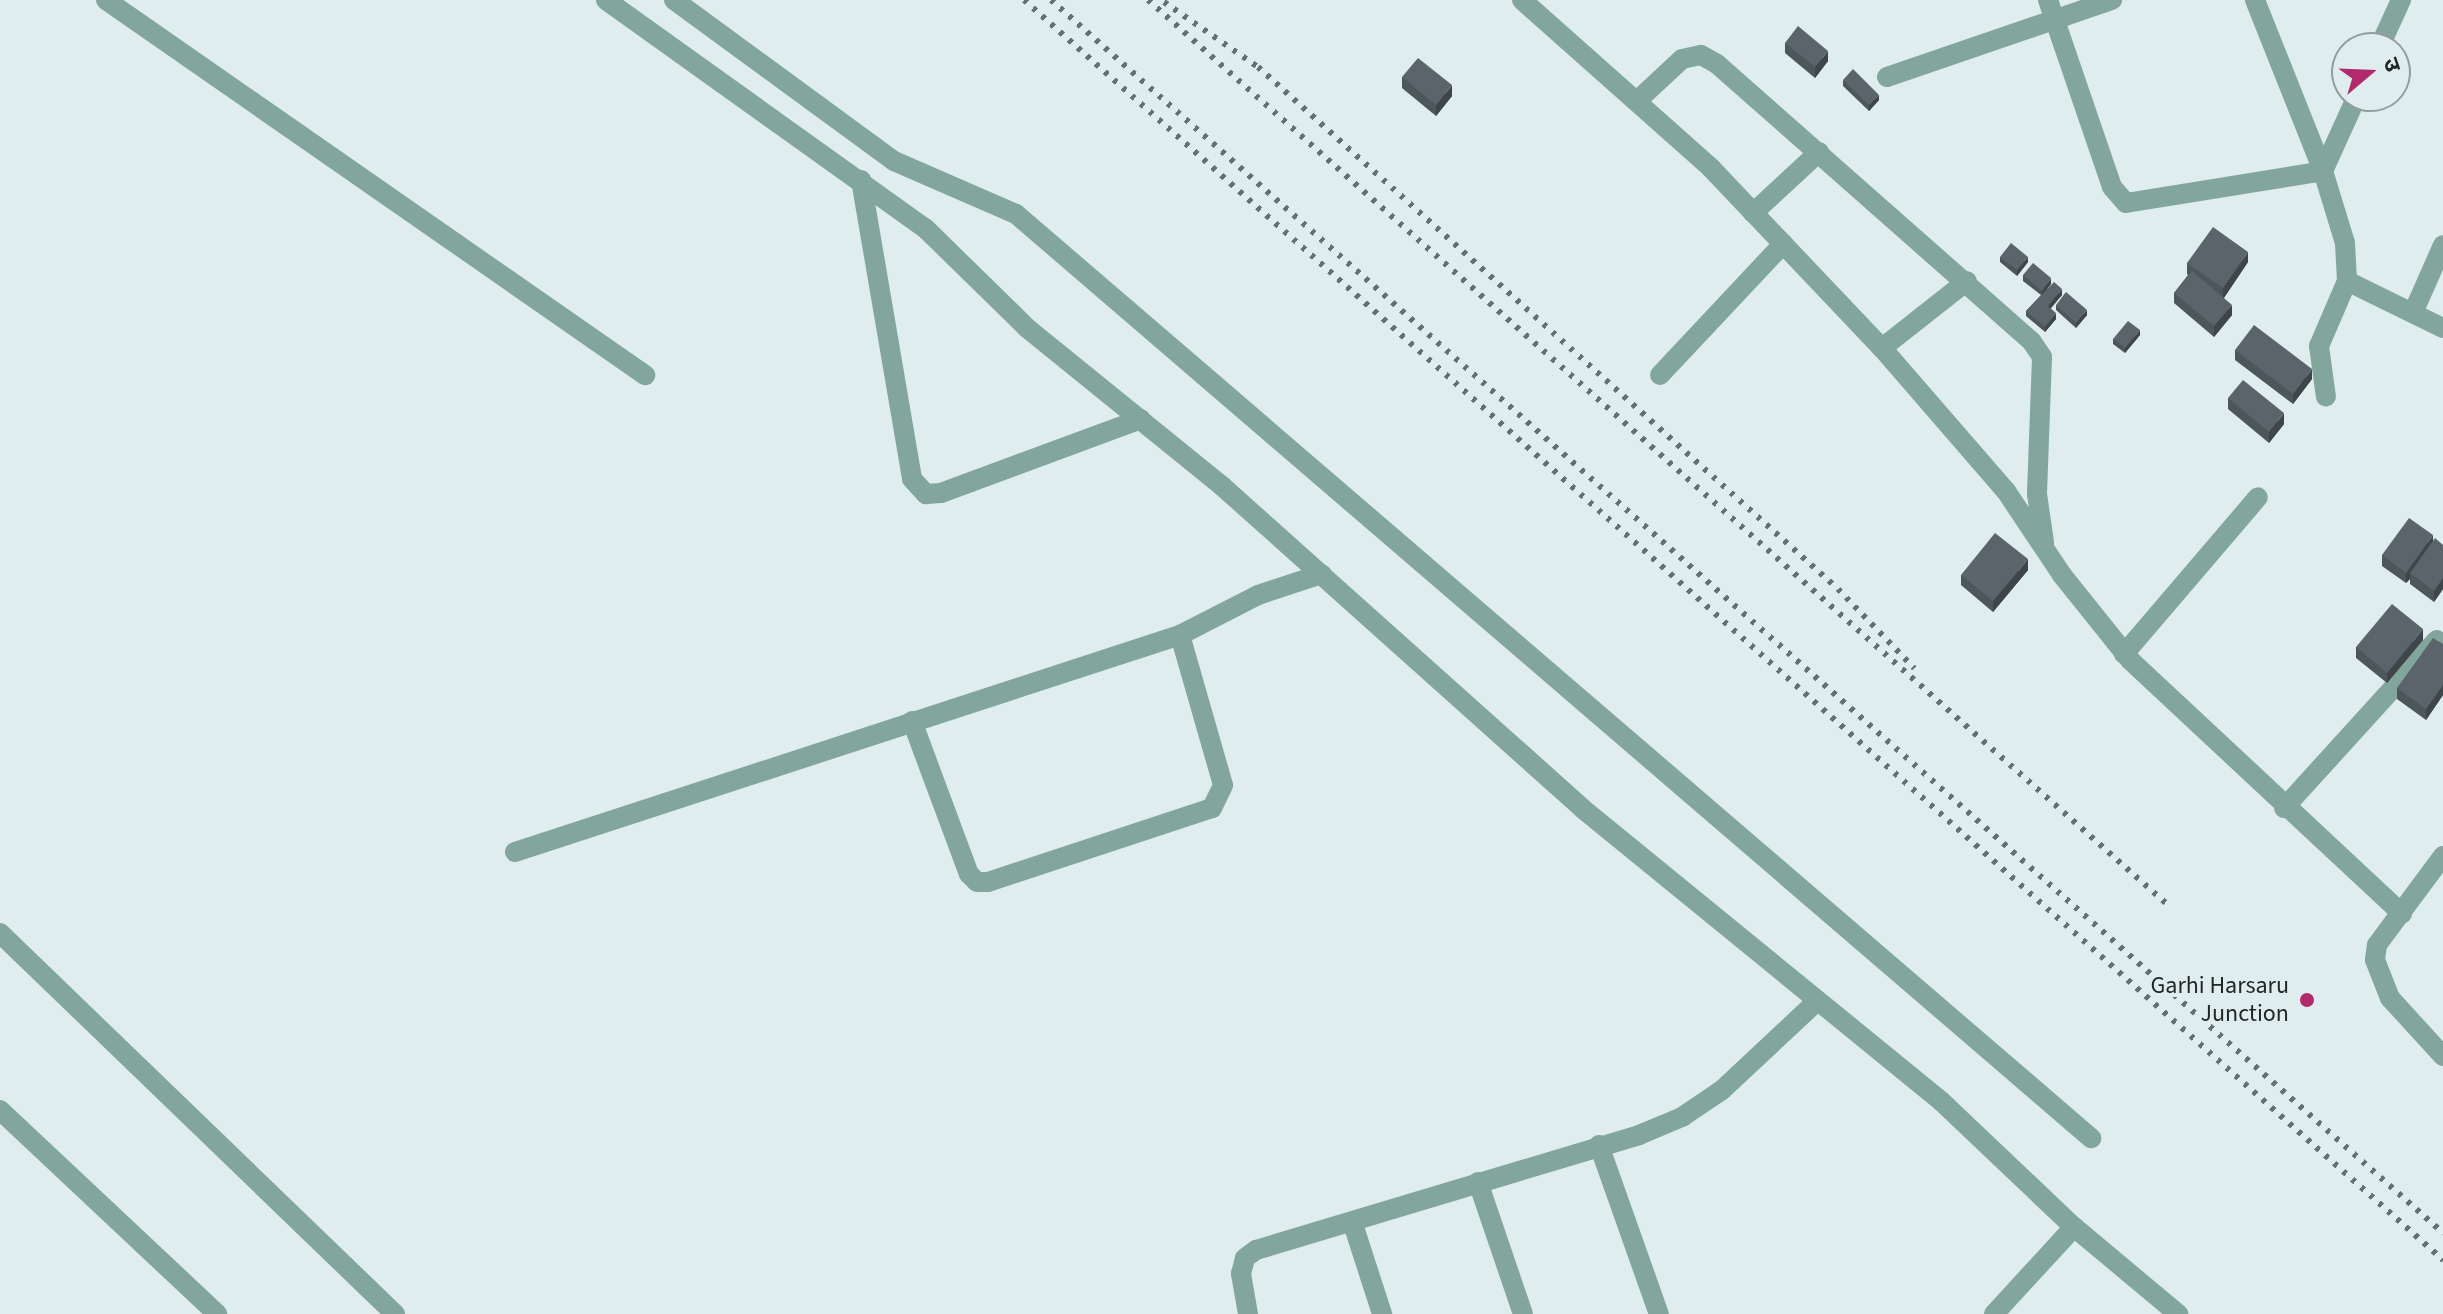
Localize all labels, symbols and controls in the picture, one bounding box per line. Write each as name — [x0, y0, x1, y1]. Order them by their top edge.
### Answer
north arrow — [2331, 32, 2411, 112]
text: उ — [2375, 54, 2409, 76]
place label: Garhi Harsaru Junction — [2150, 972, 2289, 1028]
marker: Garhi Harsaru Junction — [2296, 989, 2318, 1011]

